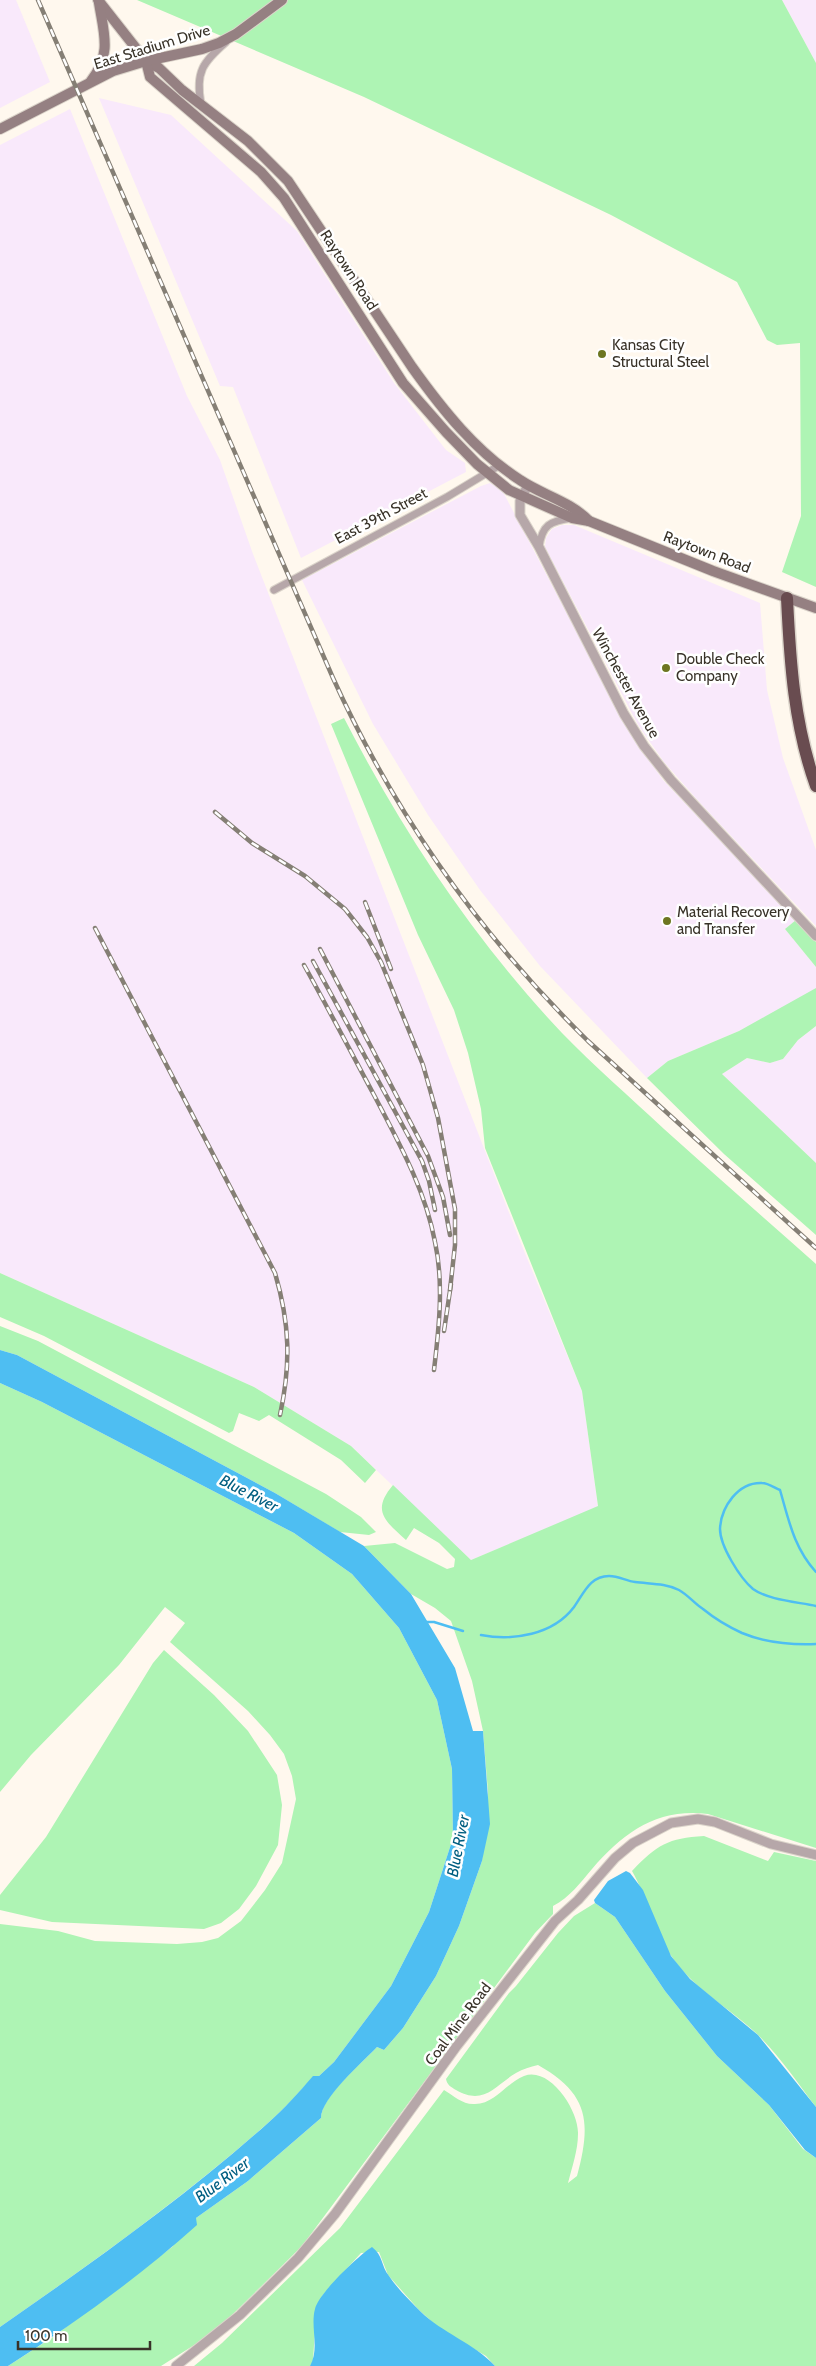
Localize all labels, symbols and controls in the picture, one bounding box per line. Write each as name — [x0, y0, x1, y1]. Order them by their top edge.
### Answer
street label: East Stadium Drive — [92, 21, 213, 73]
street label: Raytown Road — [316, 227, 382, 313]
place label: Kansas City Structural Steel — [612, 336, 710, 371]
marker: Kansas City Structural Steel — [596, 348, 608, 360]
street label: East 39th Street — [332, 484, 430, 548]
street label: Raytown Road — [661, 527, 753, 577]
street label: Winchester Avenue — [588, 625, 664, 741]
place label: Double Check Company — [676, 650, 765, 685]
marker: Double Check Company — [660, 662, 672, 674]
place label: Material Recovery and Transfer — [677, 903, 790, 938]
marker: Material Recovery and Transfer — [661, 915, 673, 927]
water label: Blue River — [217, 1470, 282, 1516]
water label: Blue River — [443, 1812, 474, 1879]
street label: Coal Mine Road — [421, 1979, 495, 2069]
water label: Blue River — [191, 2153, 254, 2206]
scale bar — [18, 2318, 150, 2350]
text: 100 m — [25, 2327, 67, 2345]

